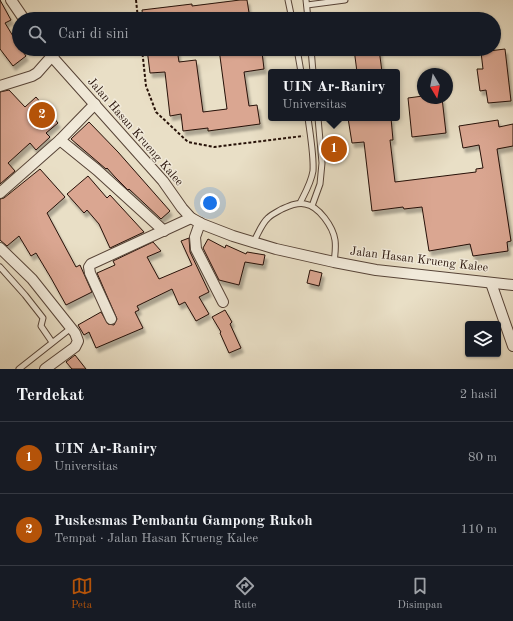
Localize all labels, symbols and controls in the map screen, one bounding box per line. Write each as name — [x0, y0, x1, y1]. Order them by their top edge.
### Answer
search box — [12, 12, 501, 56]
icon: search — [26, 23, 48, 45]
text: Cari di sini — [58, 27, 129, 42]
north arrow — [417, 68, 453, 104]
popup — [268, 69, 400, 121]
street label: Jalan Hasan Krueng Kalee — [85, 75, 186, 189]
text: UIN Ar-Raniry — [282, 80, 386, 95]
text: Universitas — [282, 98, 346, 111]
pin: 2 — [29, 100, 55, 130]
pin: 1 — [321, 134, 347, 164]
your location — [200, 193, 220, 213]
street label: Jalan Hasan Krueng Kalee — [349, 246, 489, 275]
map controls — [465, 321, 501, 357]
button: layers — [465, 321, 501, 357]
text: Terdekat — [16, 387, 84, 404]
text: 2 hasil — [460, 388, 497, 401]
text: UIN Ar-Raniry — [54, 442, 157, 457]
text: 1 — [25, 451, 33, 464]
text: 80 m — [468, 451, 497, 464]
text: Universitas — [54, 460, 118, 473]
text: Puskesmas Pembantu Gampong Rukoh — [54, 514, 313, 529]
text: 2 — [25, 523, 33, 536]
text: 110 m — [460, 523, 497, 536]
text: Tempat · Jalan Hasan Krueng Kalee — [54, 532, 258, 545]
tab: Peta — [71, 575, 93, 613]
tab: Rute — [234, 575, 256, 613]
tab: Disimpan — [397, 575, 442, 613]

